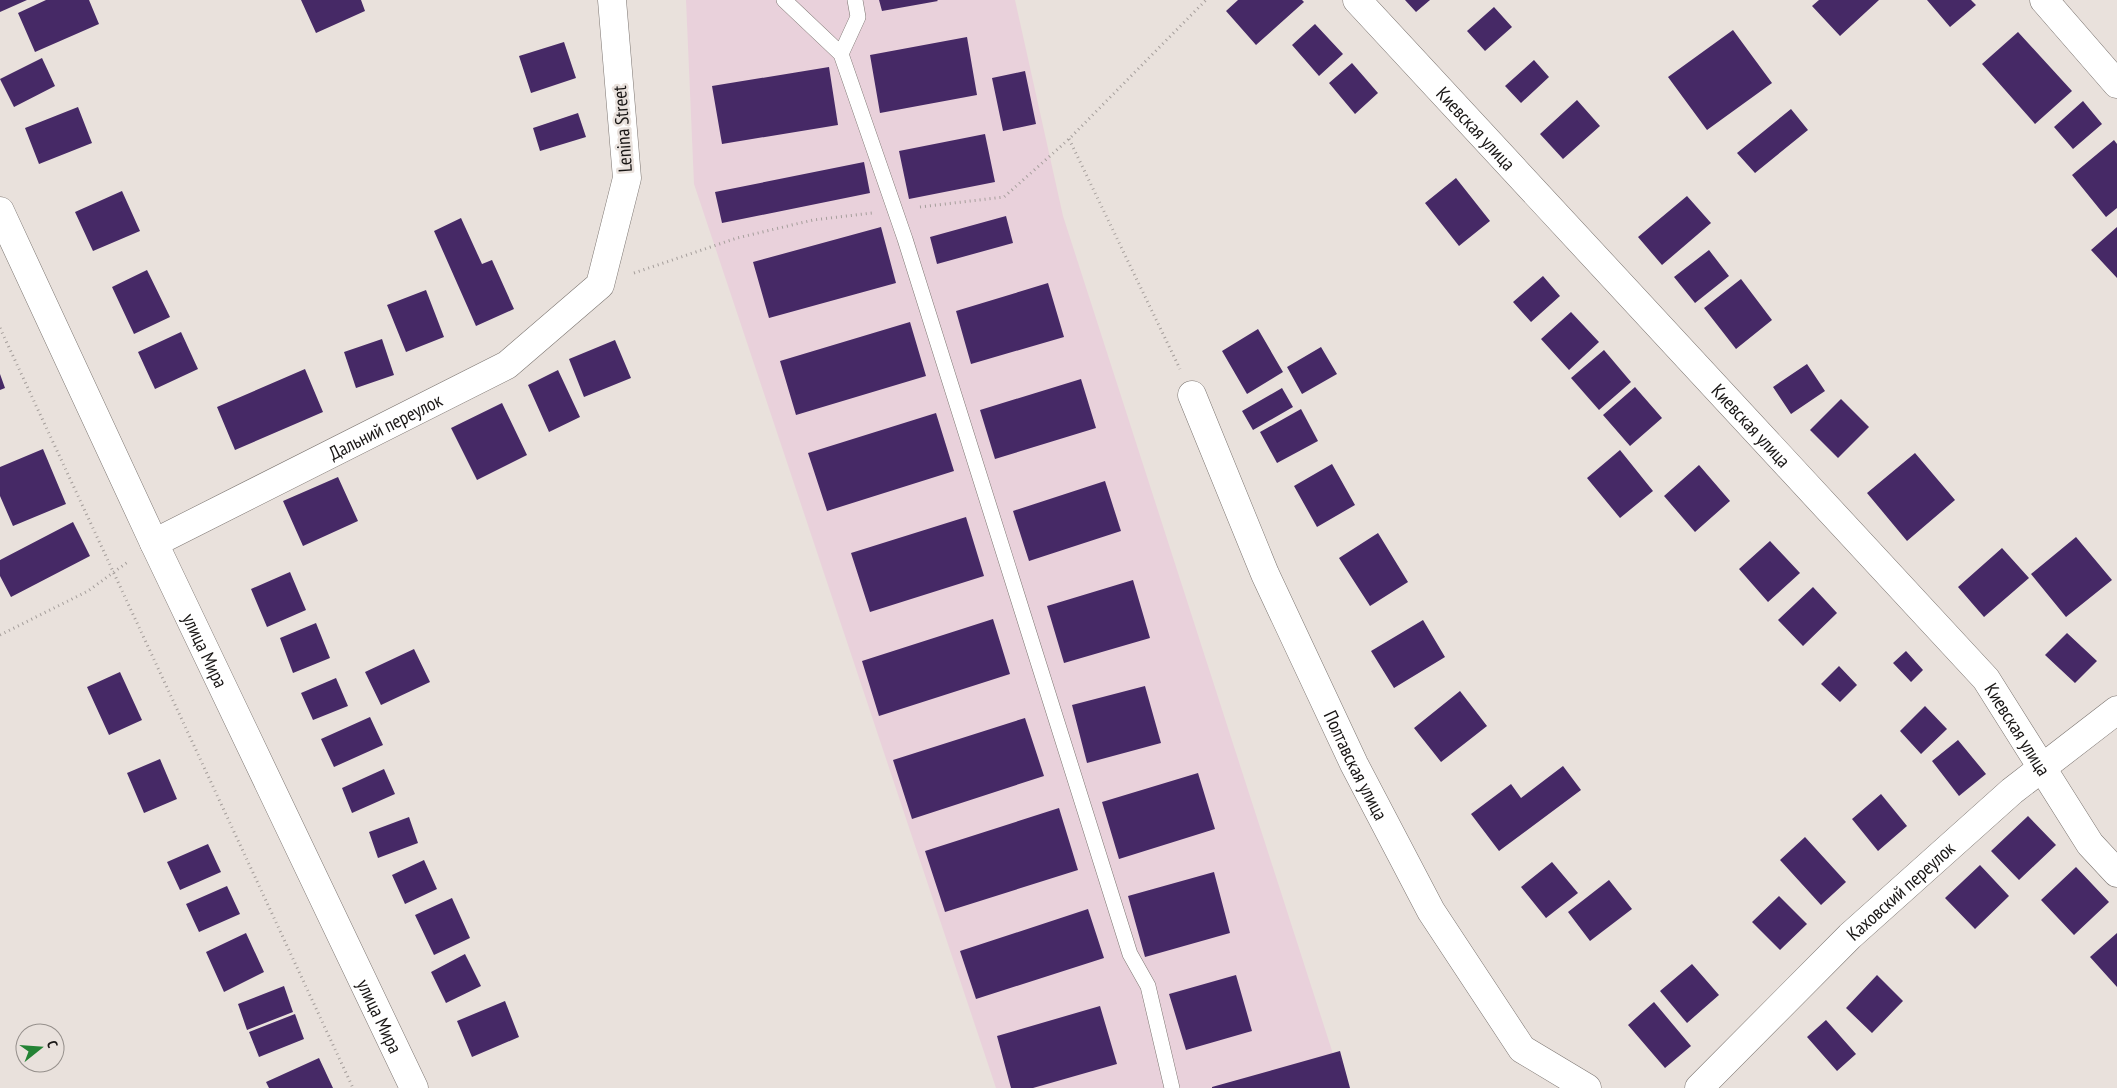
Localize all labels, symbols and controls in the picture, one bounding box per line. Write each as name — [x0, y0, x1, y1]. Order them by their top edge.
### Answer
street label: Киевская улица — [1431, 82, 1521, 175]
street label: Lenina Street — [607, 84, 637, 173]
street label: Киевская улица — [1707, 379, 1796, 472]
street label: Дальний переулок — [325, 387, 447, 465]
street label: улица Мира — [177, 609, 233, 691]
street label: Киевская улица — [1979, 678, 2056, 780]
street label: Полтавская улица — [1319, 707, 1393, 824]
street label: Каховский переулок — [1841, 836, 1960, 946]
street label: улица Мира — [352, 975, 408, 1057]
north arrow — [15, 1023, 65, 1073]
text: С — [43, 1039, 62, 1050]

